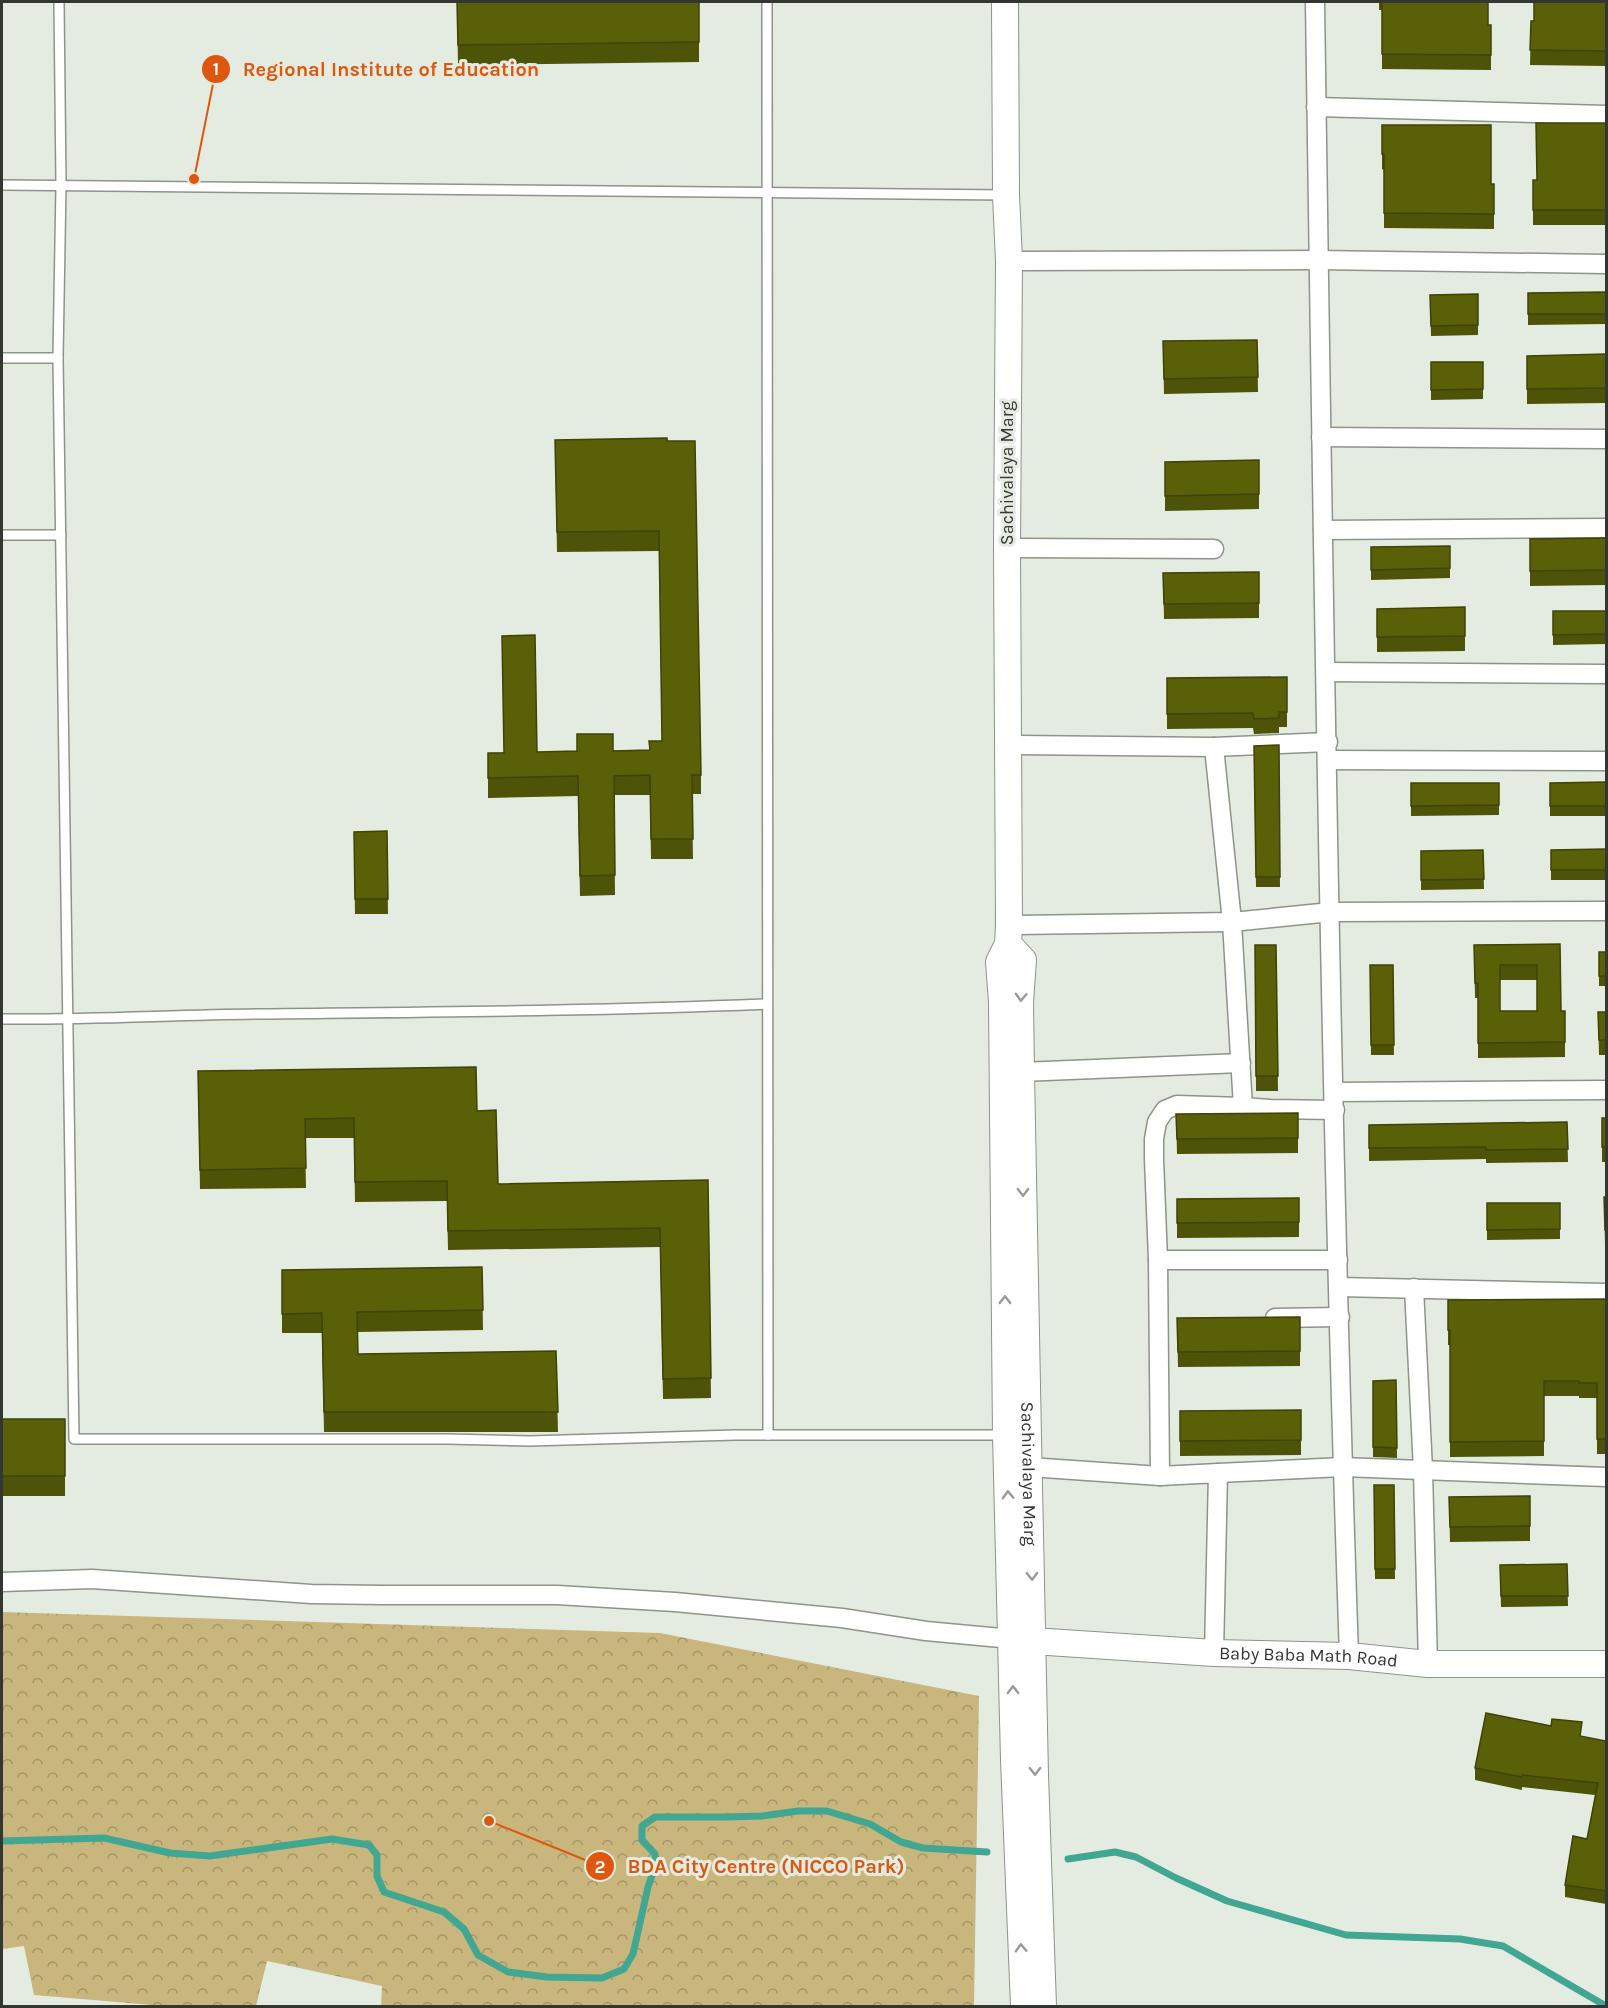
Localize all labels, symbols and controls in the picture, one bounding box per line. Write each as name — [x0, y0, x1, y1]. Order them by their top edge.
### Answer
callout: Regional Institute of Education — [201, 50, 552, 88]
text: 1 — [213, 58, 219, 80]
text: Regional Institute of Education — [243, 58, 539, 81]
street label: Sachivalaya Marg — [996, 401, 1018, 545]
one-way arrow — [1014, 993, 1027, 1002]
one-way arrow — [1017, 1188, 1030, 1197]
one-way arrow — [999, 1296, 1011, 1305]
street label: Sachivalaya Marg — [1016, 1401, 1041, 1546]
one-way arrow — [1001, 1491, 1014, 1500]
one-way arrow — [1026, 1572, 1038, 1581]
street label: Baby Baba Math Road — [1219, 1642, 1399, 1672]
one-way arrow — [1007, 1686, 1019, 1695]
one-way arrow — [1029, 1767, 1042, 1776]
callout: BDA City Centre (NICCO Park) — [585, 1847, 917, 1885]
text: BDA City Centre (NICCO Park) — [627, 1855, 905, 1878]
text: 2 — [595, 1856, 605, 1878]
one-way arrow — [1015, 1944, 1028, 1953]

